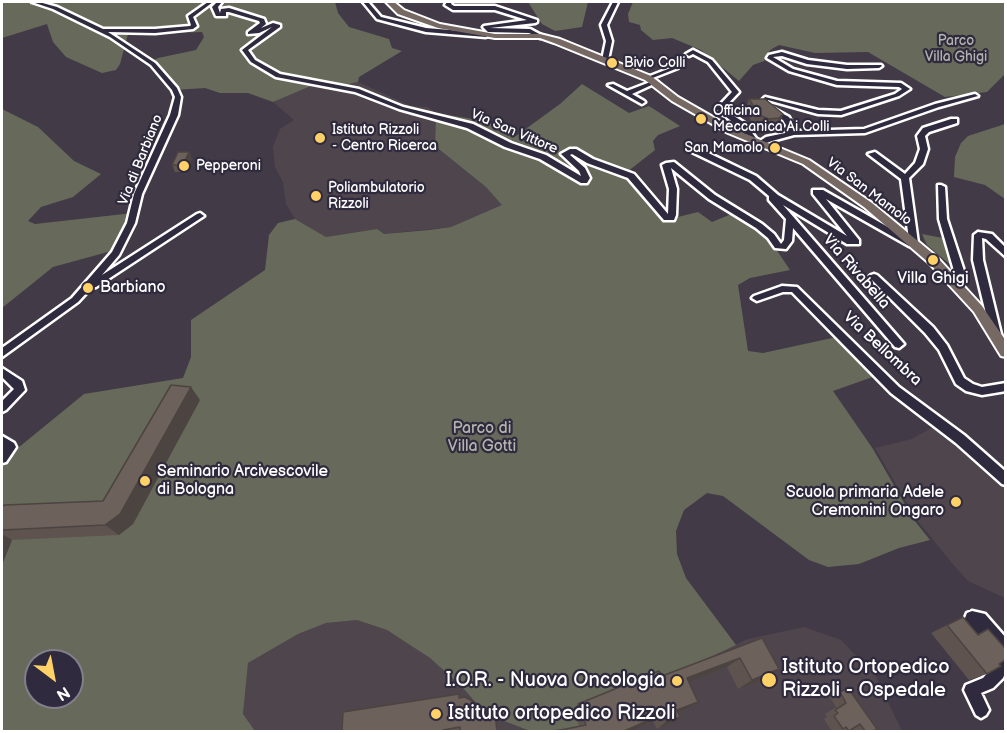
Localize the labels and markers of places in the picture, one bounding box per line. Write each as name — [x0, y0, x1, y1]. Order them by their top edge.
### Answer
place label: Bivio Colli — [624, 55, 686, 71]
marker: Bivio Colli — [605, 56, 619, 70]
place label: Officina Meccanica Ai Colli — [713, 103, 830, 136]
marker: Officina Meccanica Ai Colli — [694, 112, 708, 126]
place label: Istituto Rizzoli - Centro Ricerca — [332, 122, 437, 154]
marker: Istituto Rizzoli - Centro Ricerca — [313, 131, 327, 145]
place label: San Mamolo — [684, 140, 763, 156]
marker: San Mamolo — [768, 141, 782, 155]
place label: Pepperoni — [196, 158, 261, 174]
marker: Pepperoni — [177, 159, 191, 173]
place label: Poliambulatorio Rizzoli — [328, 180, 425, 212]
marker: Poliambulatorio Rizzoli — [309, 189, 323, 203]
marker: Villa Ghigi — [926, 253, 940, 267]
place label: Villa Ghigi — [897, 269, 969, 289]
place label: Barbiano — [100, 278, 166, 298]
marker: Barbiano — [81, 281, 95, 295]
place label: Seminario Arcivescovile di Bologna — [157, 462, 328, 500]
marker: Seminario Arcivescovile di Bologna — [138, 474, 152, 488]
place label: Scuola primaria Adele Cremonini Ongaro — [786, 483, 944, 521]
marker: Scuola primaria Adele Cremonini Ongaro — [949, 495, 963, 509]
place label: Istituto Ortopedico Rizzoli - Ospedale — [782, 656, 950, 703]
place label: I.O.R. - Nuova Oncologia — [445, 669, 665, 693]
marker: Istituto Ortopedico Rizzoli - Ospedale — [760, 671, 778, 689]
marker: I.O.R. - Nuova Oncologia — [670, 674, 684, 688]
place label: Istituto ortopedico Rizzoli — [448, 702, 675, 726]
marker: Istituto ortopedico Rizzoli — [429, 707, 443, 721]

